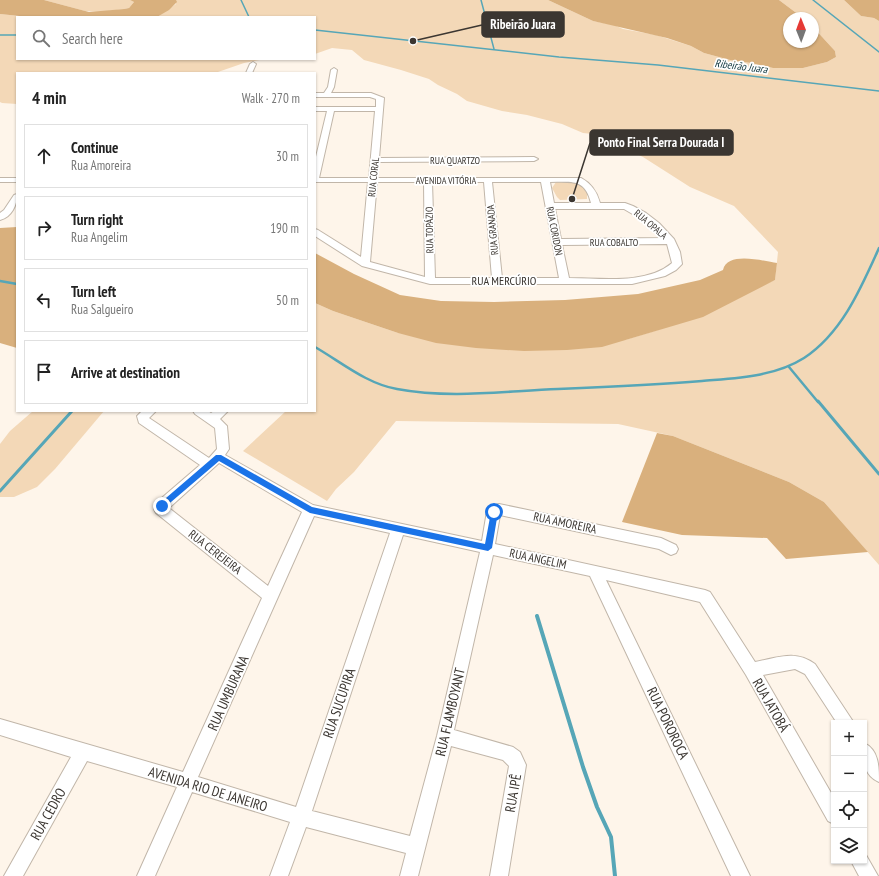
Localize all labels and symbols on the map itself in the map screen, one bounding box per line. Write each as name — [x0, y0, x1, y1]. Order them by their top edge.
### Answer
callout: Ribeirão Juara — [482, 12, 564, 37]
north arrow — [783, 12, 819, 48]
text: Ribeirão Juara — [490, 16, 556, 33]
water label: Ribeirão Juara — [714, 56, 769, 76]
callout: Ponto Final Serra Dourada I — [590, 130, 733, 155]
text: Ponto Final Serra Dourada I — [598, 134, 724, 151]
street label: RUA QUARTZO — [430, 154, 481, 167]
street label: RUA CORAL — [365, 156, 382, 198]
street label: AVENIDA VITÓRIA — [416, 174, 477, 187]
street label: RUA GRANADA — [484, 204, 501, 256]
street label: RUA CORIDON — [543, 205, 566, 257]
street label: RUA TOPÁZIO — [423, 206, 436, 253]
street label: RUA OPALA — [631, 207, 670, 242]
street label: RUA COBALTO — [590, 236, 639, 249]
street label: RUA MERCÚRIO — [472, 273, 537, 288]
route end — [153, 497, 171, 515]
route start — [485, 503, 503, 521]
street label: RUA AMOREIRA — [532, 508, 598, 537]
street label: RUA CEREJEIRA — [186, 526, 245, 577]
street label: RUA ANGELIM — [508, 545, 568, 572]
street label: RUA UMBURANA — [203, 652, 253, 733]
street label: RUA SUCUPIRA — [319, 665, 359, 740]
street label: RUA FLAMBOYANT — [431, 665, 469, 758]
street label: RUA JATOBÁ — [748, 675, 794, 735]
street label: RUA POROROCA — [643, 684, 693, 762]
street label: AVENIDA RIO DE JANEIRO — [146, 762, 270, 816]
street label: RUA IPÊ — [501, 772, 525, 814]
street label: RUA CEDRO — [26, 784, 70, 843]

